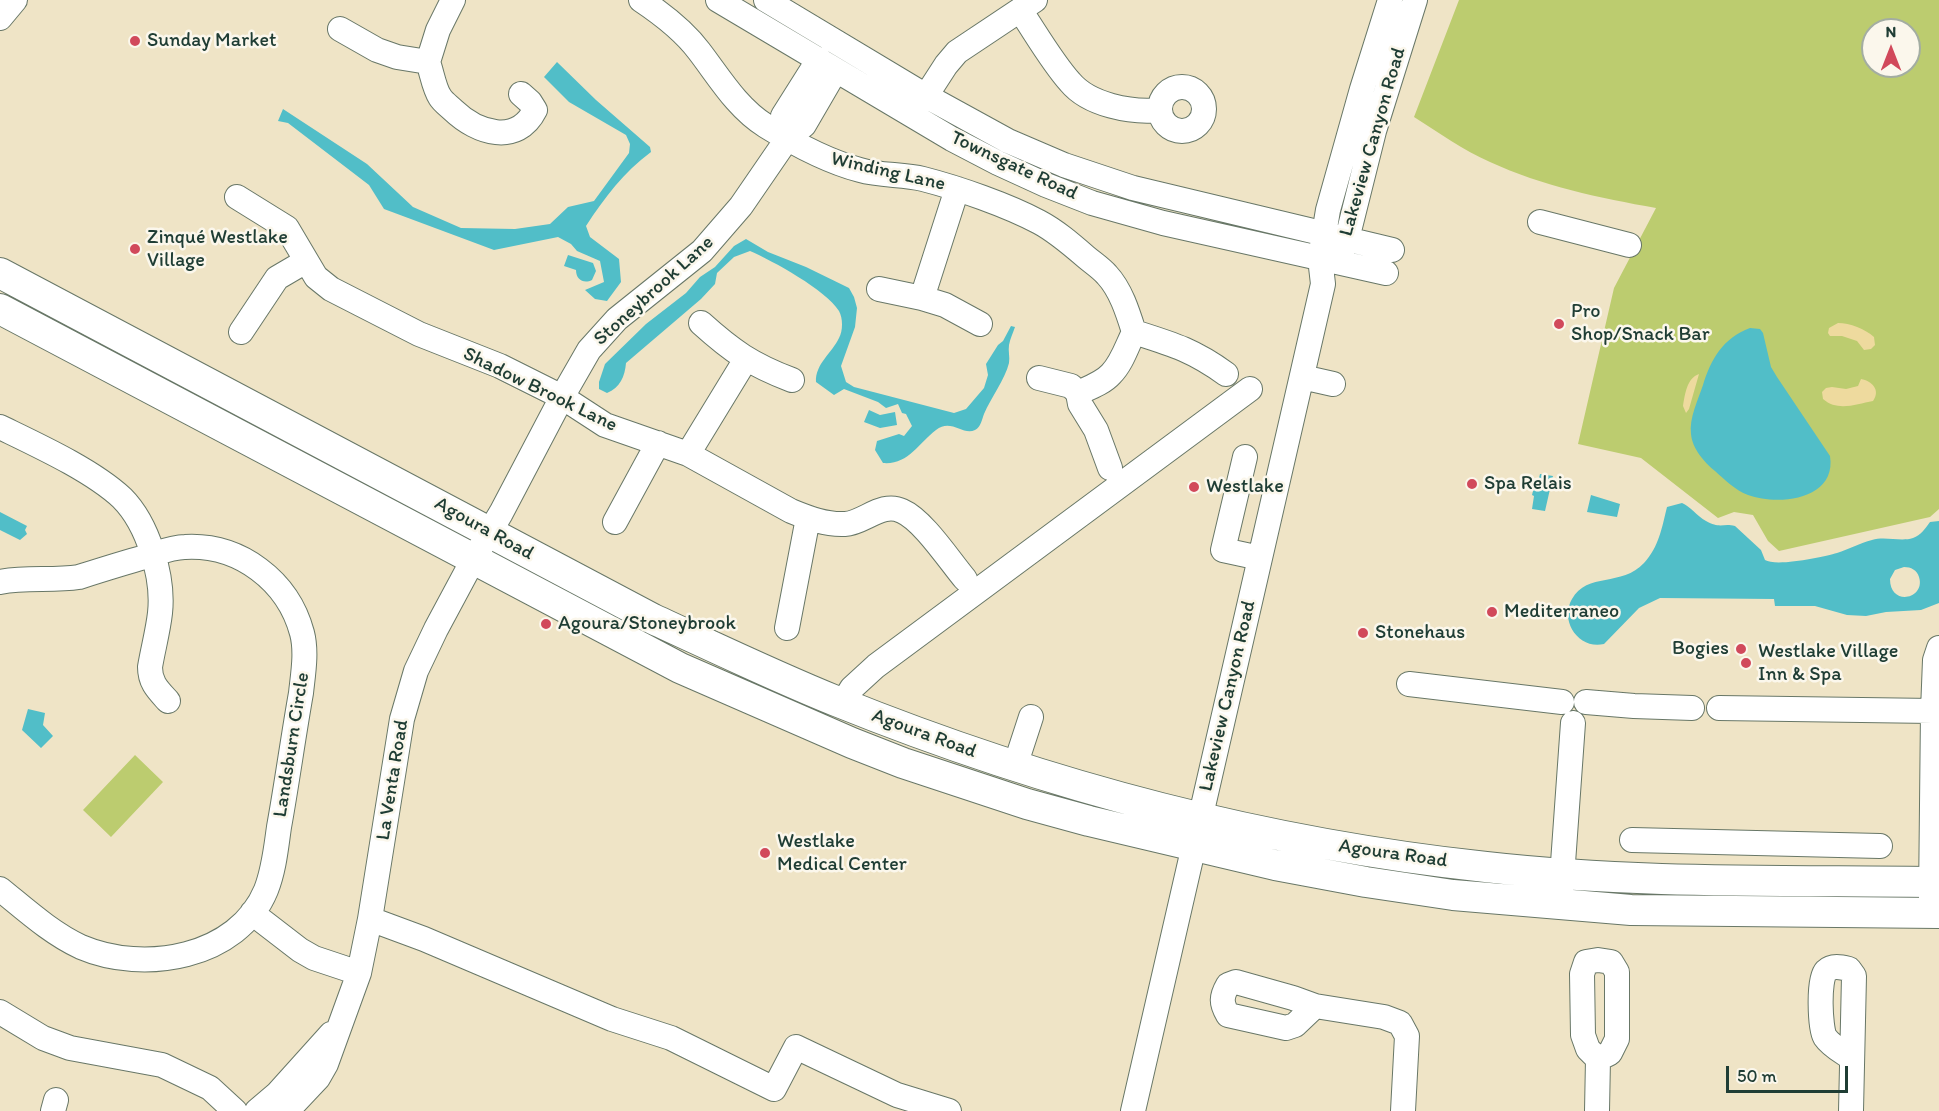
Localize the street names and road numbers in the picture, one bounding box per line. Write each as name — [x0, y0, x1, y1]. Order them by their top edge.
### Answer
street label: Lakeview Canyon Road — [1335, 45, 1411, 239]
street label: Townsgate Road — [947, 126, 1081, 206]
street label: Winding Lane — [828, 147, 948, 197]
street label: Stoneybrook Lane — [589, 231, 719, 351]
street label: Shadow Brook Lane — [459, 342, 621, 438]
street label: Agoura Road — [430, 492, 538, 566]
street label: Lakeview Canyon Road — [1194, 598, 1262, 794]
street label: Landsburn Circle — [269, 671, 315, 819]
street label: Agoura Road — [868, 704, 980, 764]
street label: La Venta Road — [372, 718, 414, 842]
street label: Agoura Road — [1337, 834, 1449, 874]

